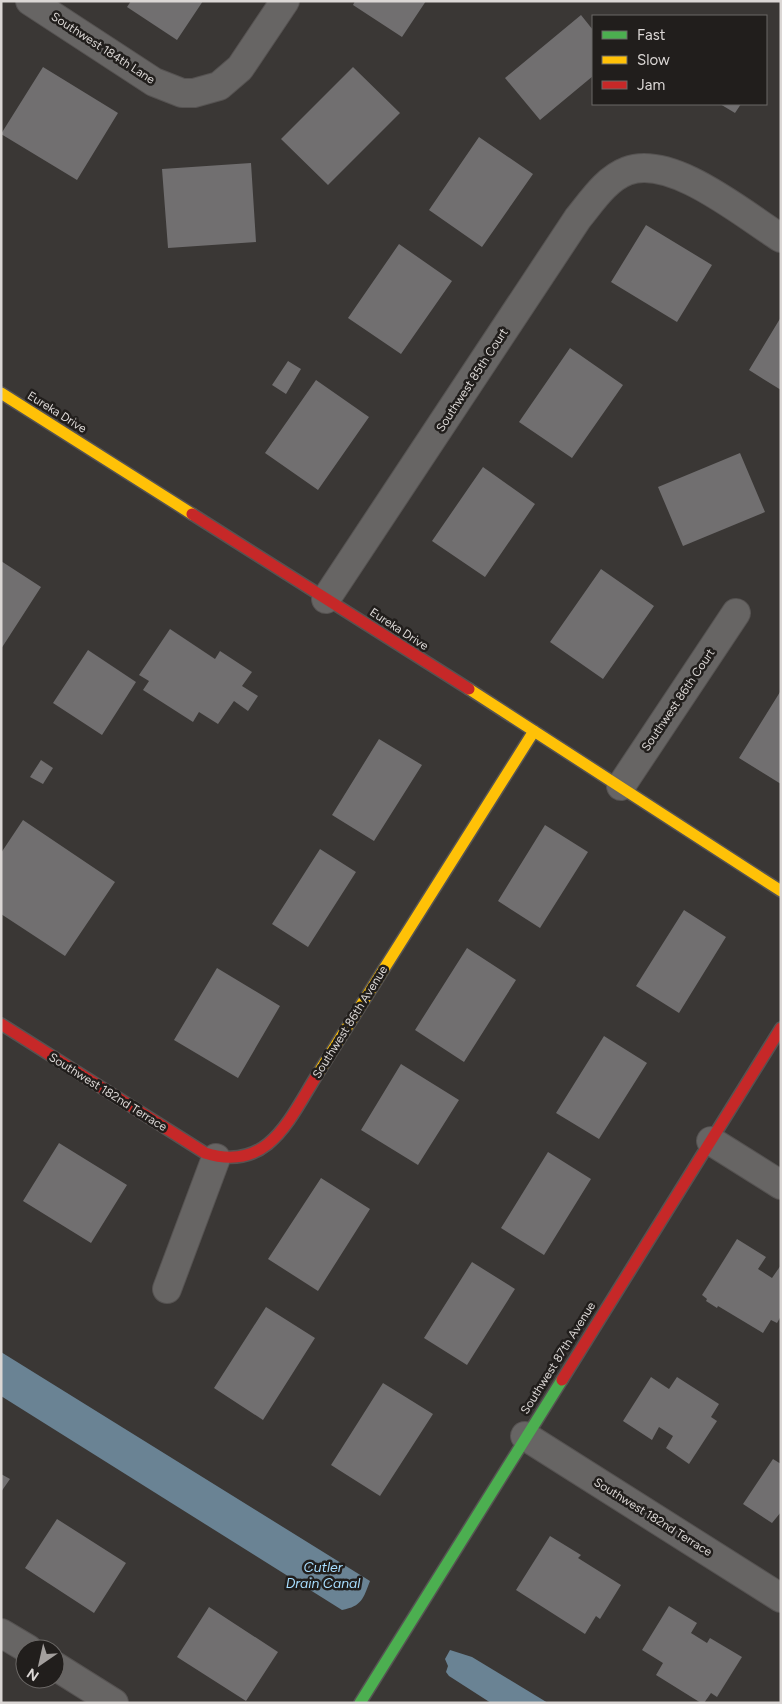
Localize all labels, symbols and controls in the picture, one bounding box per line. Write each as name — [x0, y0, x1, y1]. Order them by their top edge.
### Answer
street label: Southwest 184th Lane — [49, 9, 158, 87]
legend — [592, 15, 767, 105]
text: Fast — [637, 26, 666, 44]
text: Slow — [637, 51, 670, 69]
text: Jam — [637, 76, 665, 94]
street label: Southwest 85th Court — [433, 325, 511, 434]
street label: Eureka Drive — [25, 388, 89, 436]
street label: Eureka Drive — [367, 605, 431, 653]
street label: Southwest 86th Court — [639, 646, 718, 754]
street label: Southwest 86th Avenue — [310, 963, 391, 1081]
street label: Southwest 182nd Terrace — [46, 1050, 170, 1134]
street label: Southwest 87th Avenue — [518, 1299, 599, 1417]
street label: Southwest 182nd Terrace — [591, 1475, 715, 1559]
water label: Cutler Drain Canal — [286, 1559, 361, 1592]
north arrow — [15, 1639, 65, 1689]
text: N — [24, 1664, 42, 1684]

